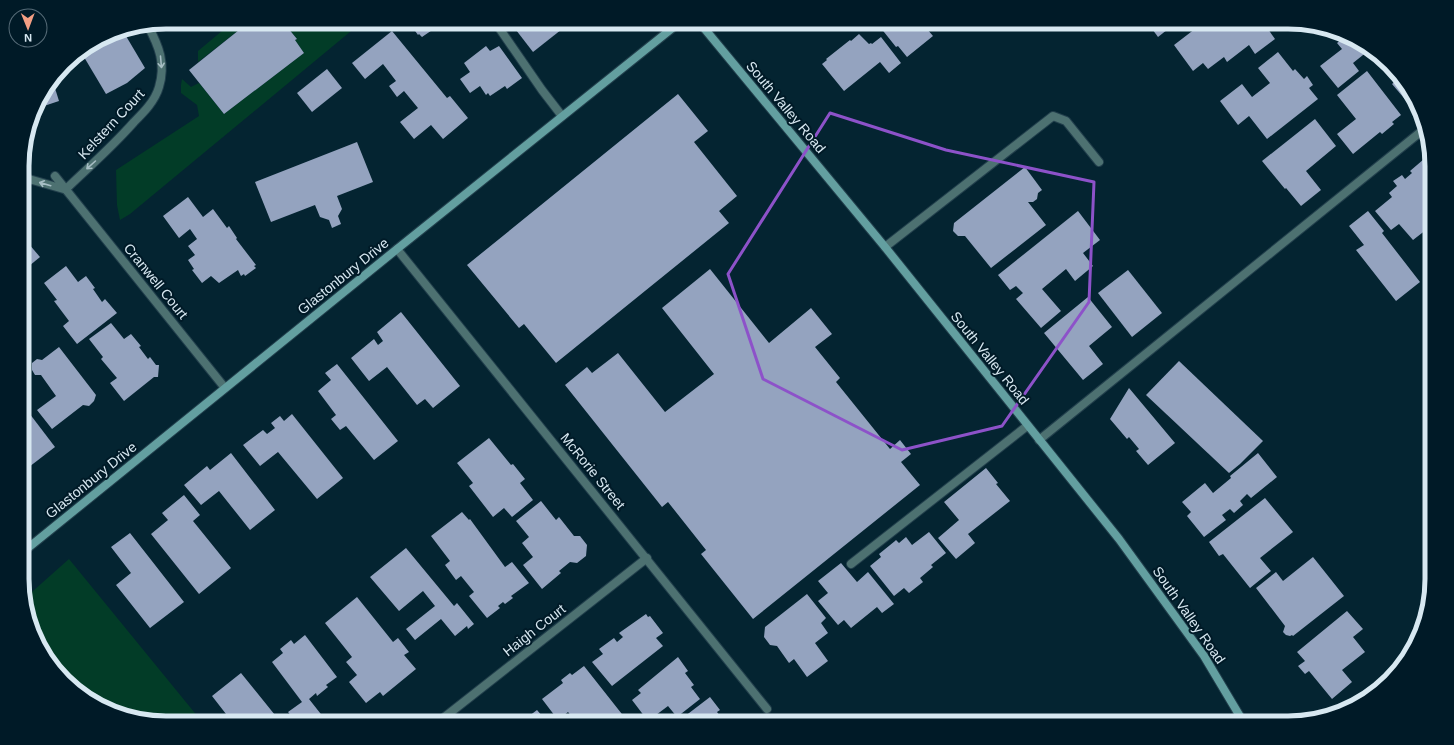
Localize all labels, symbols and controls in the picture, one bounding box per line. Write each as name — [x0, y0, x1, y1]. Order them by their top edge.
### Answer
north arrow — [8, 8, 48, 48]
text: N — [24, 32, 32, 44]
one-way arrow — [158, 55, 165, 68]
street label: South Valley Road — [743, 58, 829, 156]
street label: Kelstern Court — [75, 86, 147, 162]
one-way arrow — [86, 160, 96, 170]
one-way arrow — [38, 180, 51, 187]
street label: Glastonbury Drive — [294, 234, 392, 317]
street label: Cranwell Court — [121, 240, 191, 322]
street label: South Valley Road — [948, 308, 1032, 408]
street label: McRorie Street — [557, 430, 629, 512]
street label: Glastonbury Drive — [42, 438, 140, 521]
street label: South Valley Road — [1149, 563, 1229, 667]
street label: Haigh Court — [500, 601, 568, 659]

